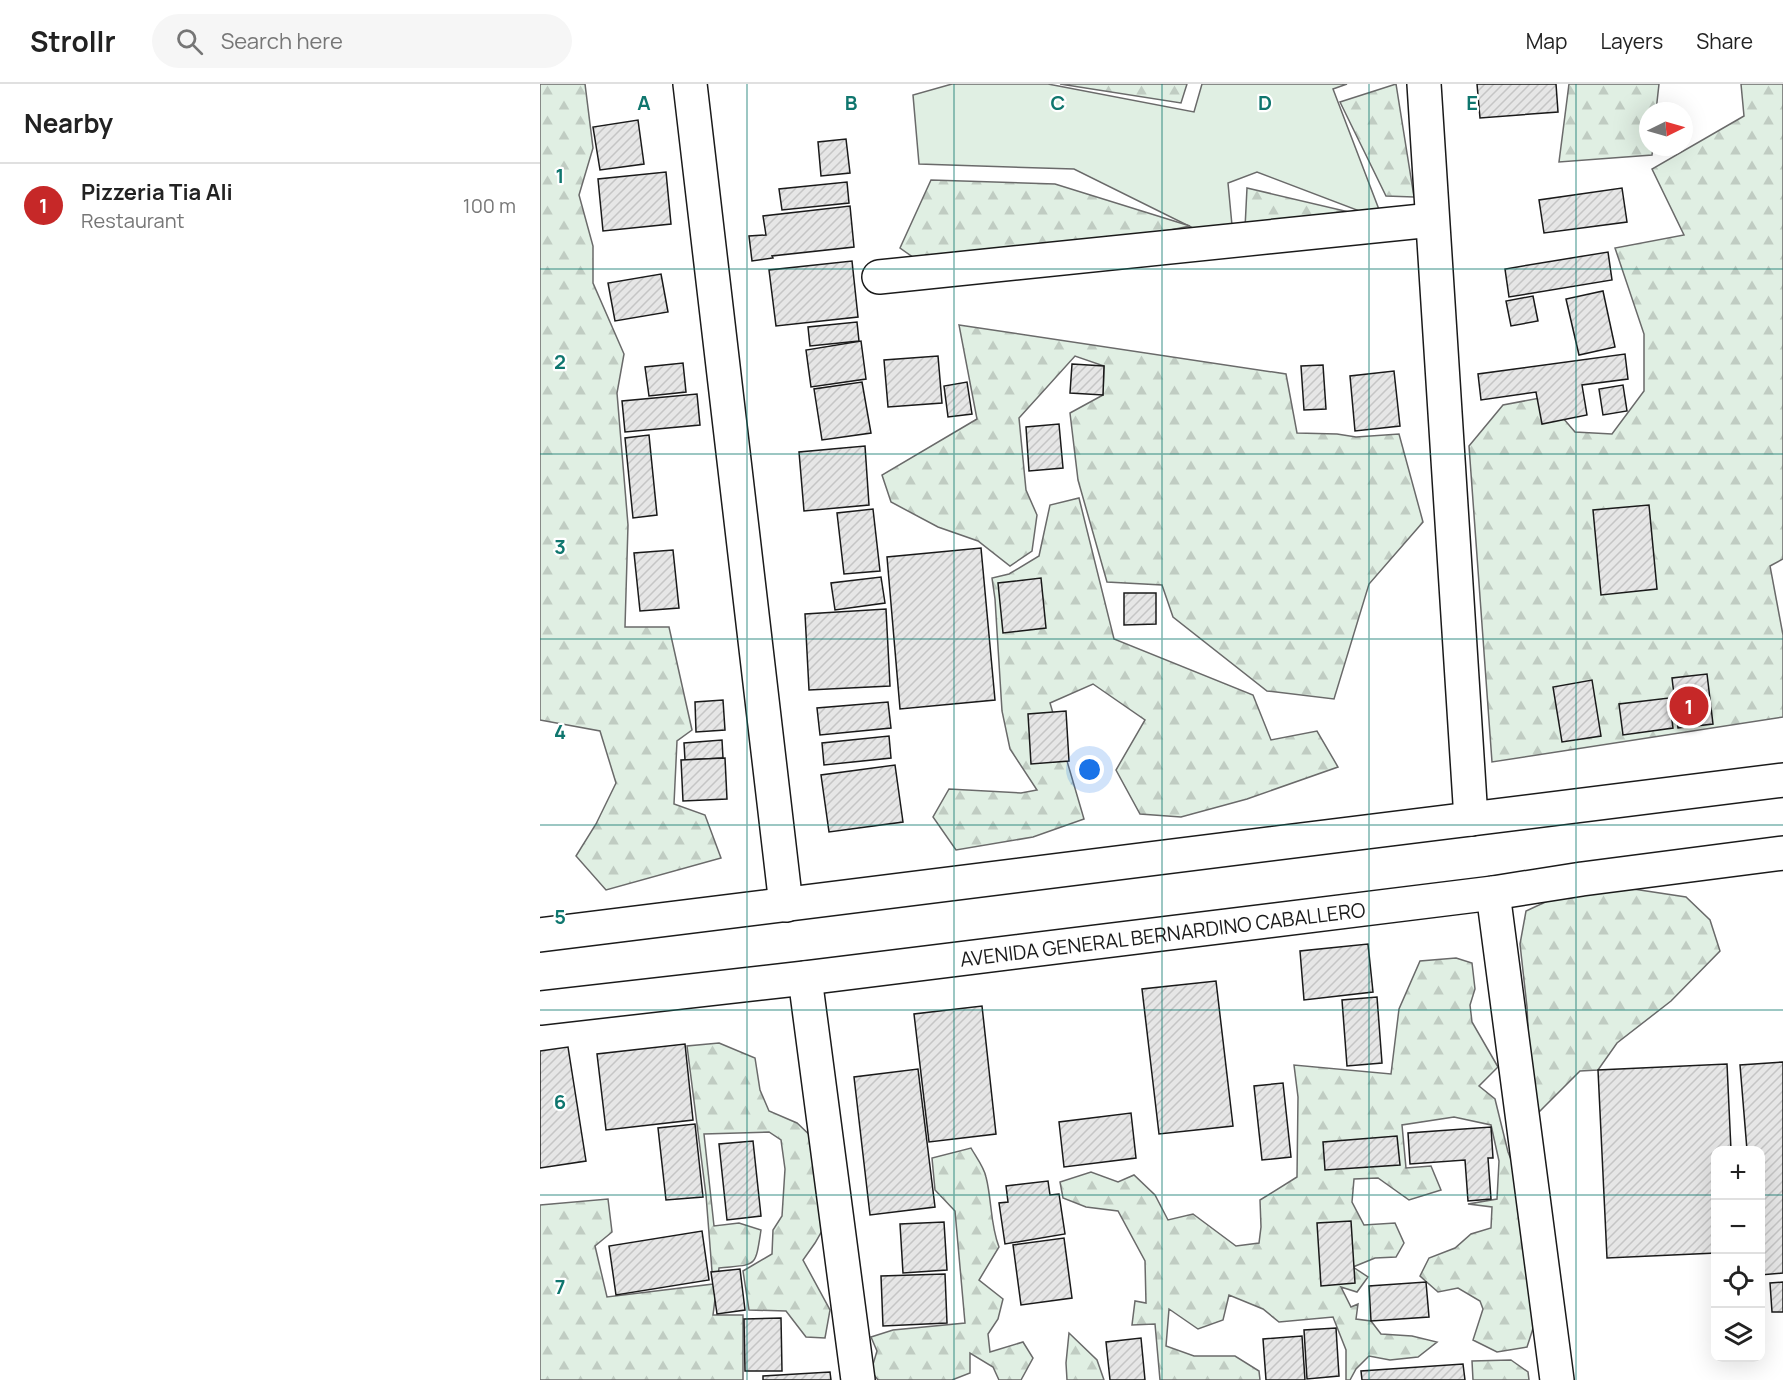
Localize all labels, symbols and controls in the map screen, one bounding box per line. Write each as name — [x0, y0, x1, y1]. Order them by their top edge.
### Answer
search box — [152, 14, 572, 68]
text: Strollr — [30, 22, 116, 60]
icon: search — [173, 25, 206, 58]
text: Search here — [221, 26, 343, 56]
text: Map — [1526, 27, 1567, 55]
text: Layers — [1600, 27, 1663, 55]
text: Share — [1696, 27, 1753, 55]
text: A — [637, 89, 651, 116]
text: B — [845, 89, 858, 116]
text: C — [1051, 89, 1065, 116]
text: D — [1258, 89, 1272, 116]
text: E — [1466, 89, 1478, 116]
north arrow — [1639, 102, 1693, 156]
text: Nearby — [24, 105, 113, 141]
text: 1 — [556, 162, 564, 189]
text: Pizzeria Tia Ali — [81, 177, 233, 207]
text: 1 — [39, 192, 48, 219]
text: 100 m — [463, 192, 516, 219]
text: Restaurant — [81, 207, 185, 234]
text: 2 — [554, 348, 566, 375]
text: 3 — [554, 533, 566, 560]
pin: 1 — [1670, 684, 1708, 728]
text: 4 — [554, 718, 566, 745]
your location — [1075, 755, 1104, 784]
street label: AVENIDA GENERAL BERNARDINO CABALLERO — [958, 895, 1367, 972]
text: 5 — [554, 903, 566, 930]
text: 6 — [554, 1088, 566, 1115]
map controls — [1711, 1146, 1765, 1362]
button: + — [1711, 1146, 1765, 1200]
button: − — [1711, 1200, 1765, 1254]
button: locate — [1711, 1254, 1765, 1308]
text: 7 — [555, 1273, 565, 1300]
button: layers — [1711, 1308, 1765, 1362]

